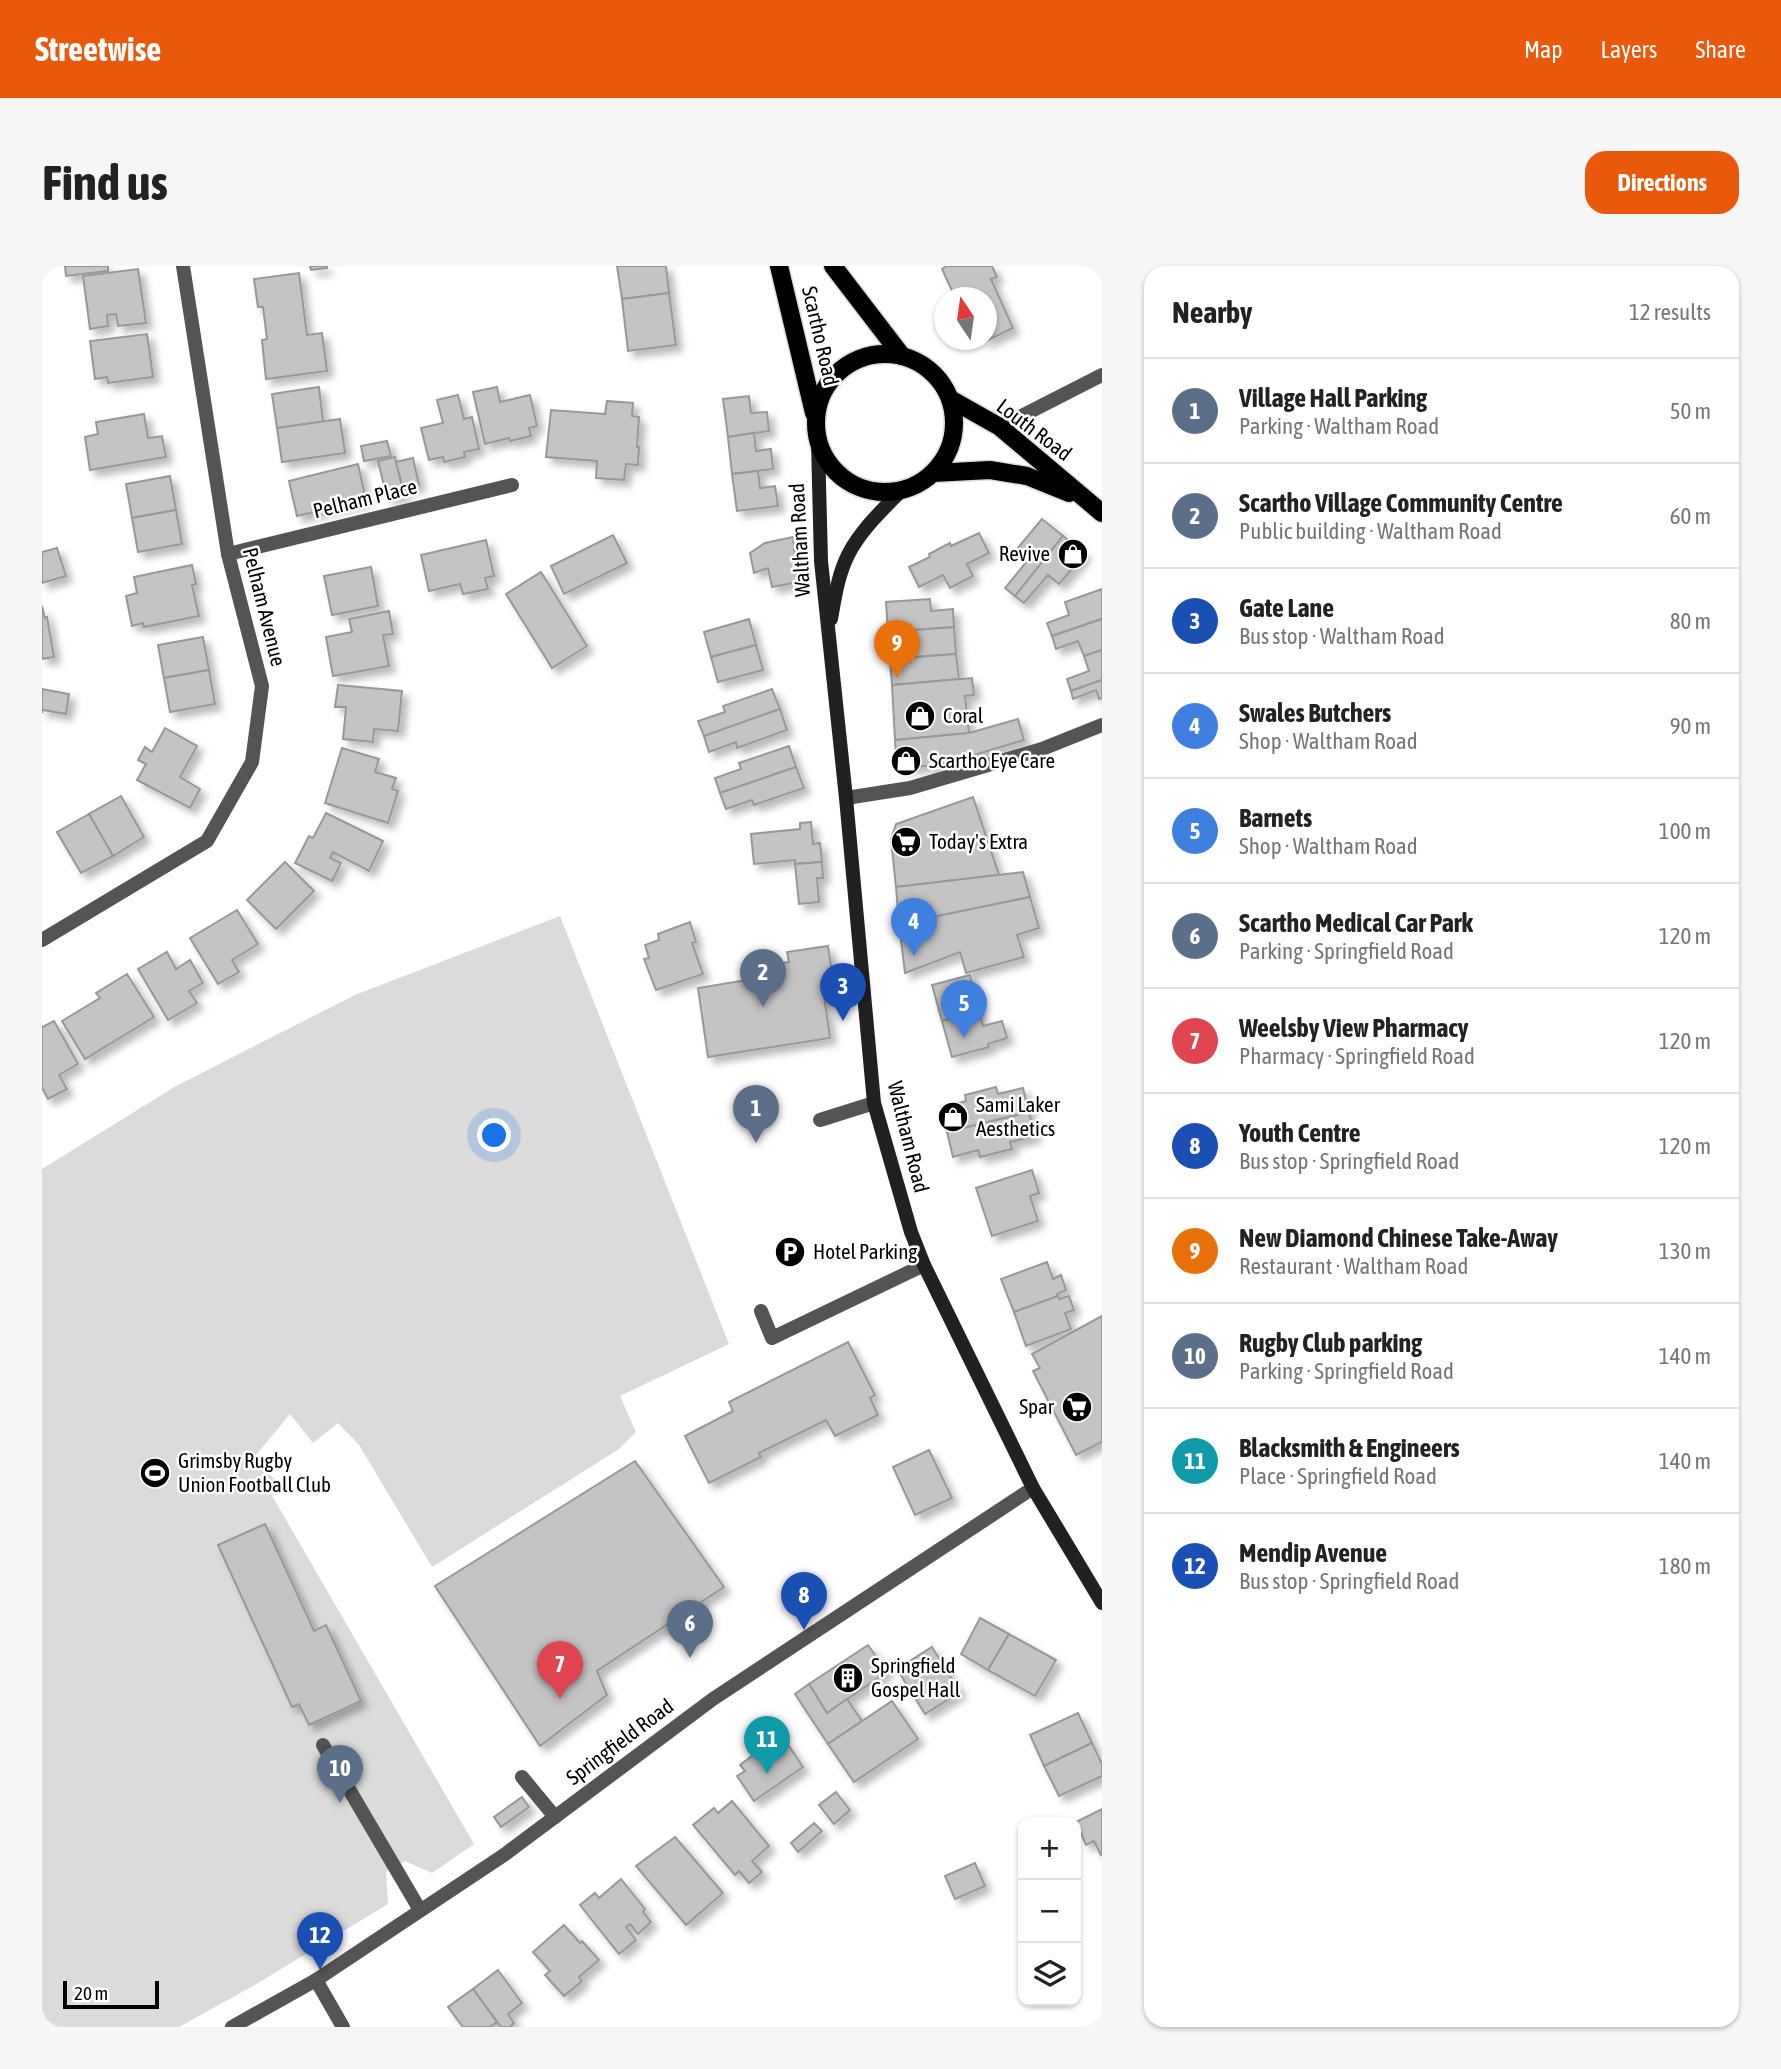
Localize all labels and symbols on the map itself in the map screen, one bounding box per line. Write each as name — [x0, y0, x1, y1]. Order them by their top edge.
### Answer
street label: Scartho Road — [798, 284, 844, 388]
north arrow — [934, 287, 997, 350]
street label: Louth Road — [993, 393, 1077, 465]
street label: Pelham Place — [310, 474, 419, 523]
street label: Waltham Road — [784, 482, 814, 598]
shop icon: Revive — [1056, 537, 1090, 571]
place label: Revive — [999, 541, 1050, 565]
street label: Pelham Avenue — [239, 545, 291, 668]
pin: 9 — [874, 620, 920, 678]
shop icon: Coral — [903, 699, 937, 733]
place label: Coral — [943, 703, 984, 727]
shop icon: Scartho Eye Care — [889, 744, 923, 778]
place label: Scartho Eye Care — [929, 748, 1055, 772]
supermarket icon: Today's Extra — [889, 825, 923, 859]
place label: Today's Extra — [929, 829, 1028, 853]
pin: 4 — [891, 898, 937, 956]
pin: 2 — [740, 949, 786, 1007]
pin: 3 — [820, 963, 866, 1021]
pin: 5 — [941, 980, 987, 1038]
street label: Waltham Road — [884, 1079, 934, 1195]
pin: 1 — [733, 1085, 779, 1143]
place label: Sami Laker Aesthetics — [976, 1092, 1061, 1140]
shop icon: Sami Laker Aesthetics — [936, 1100, 970, 1134]
your location — [477, 1118, 511, 1152]
parking icon: Hotel Parking — [773, 1235, 807, 1269]
place label: Hotel Parking — [813, 1239, 917, 1263]
supermarket icon: Spar — [1060, 1390, 1094, 1424]
place label: Spar — [1019, 1394, 1055, 1418]
place label: Grimsby Rugby Union Football Club — [178, 1448, 331, 1496]
sports icon: Grimsby Rugby Union Football Club — [138, 1456, 172, 1490]
pin: 8 — [781, 1572, 827, 1630]
pin: 6 — [667, 1600, 713, 1658]
pin: 7 — [537, 1641, 583, 1699]
place label: Springfield Gospel Hall — [871, 1653, 961, 1701]
building icon: Springfield Gospel Hall — [831, 1661, 865, 1695]
street label: Springfield Road — [561, 1693, 678, 1789]
pin: 11 — [744, 1716, 790, 1774]
pin: 10 — [317, 1745, 363, 1803]
pin: 12 — [297, 1912, 343, 1970]
scale bar — [63, 1978, 159, 2010]

